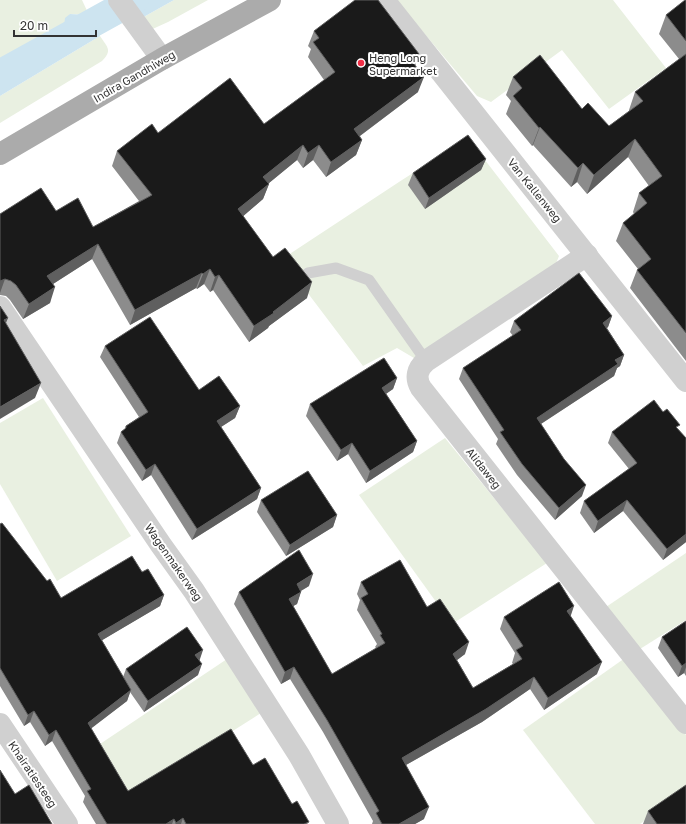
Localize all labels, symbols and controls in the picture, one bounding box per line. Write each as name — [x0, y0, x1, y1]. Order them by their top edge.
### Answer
scale bar — [14, 12, 96, 38]
text: 20 m — [20, 18, 48, 33]
street label: Indira Gandhiweg — [91, 47, 177, 105]
place label: Heng Long Supermarket — [369, 51, 437, 77]
marker: Heng Long Supermarket — [356, 58, 366, 68]
street label: Van Kallenweg — [505, 156, 565, 224]
street label: Alidaweg — [464, 445, 504, 491]
street label: Wagenmakerweg — [143, 521, 205, 603]
street label: Khairatiesteeg — [6, 738, 60, 810]

